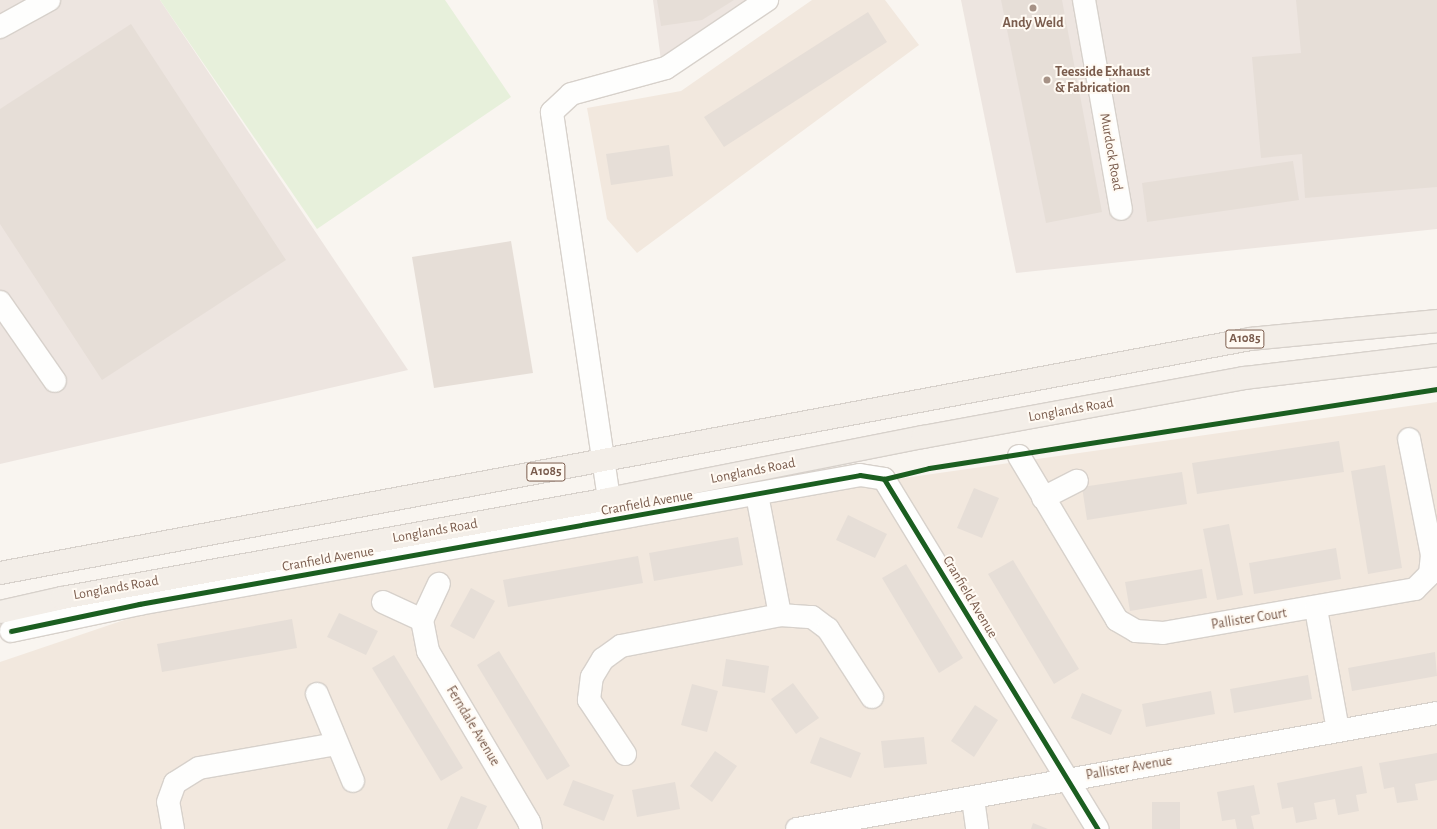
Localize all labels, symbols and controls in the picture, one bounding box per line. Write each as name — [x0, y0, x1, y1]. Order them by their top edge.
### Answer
marker: Andy Weld — [1028, 3, 1038, 13]
place label: Andy Weld — [1002, 15, 1064, 31]
place label: Teesside Exhaust & Fabrication — [1055, 64, 1150, 96]
marker: Teesside Exhaust & Fabrication — [1042, 75, 1052, 85]
street label: Murdock Road — [1096, 112, 1126, 192]
road number: A1085 — [1225, 328, 1265, 350]
street label: Longlands Road — [1027, 394, 1115, 426]
street label: Longlands Road — [709, 455, 797, 487]
road number: A1085 — [526, 461, 566, 483]
street label: Cranfield Avenue — [600, 487, 694, 519]
street label: Longlands Road — [391, 515, 479, 547]
street label: Cranfield Avenue — [281, 543, 375, 575]
street label: Cranfield Avenue — [939, 553, 1001, 641]
street label: Longlands Road — [72, 572, 160, 604]
street label: Pallister Court — [1210, 605, 1288, 633]
street label: Ferndale Avenue — [442, 683, 504, 769]
street label: Pallister Avenue — [1085, 752, 1173, 784]

